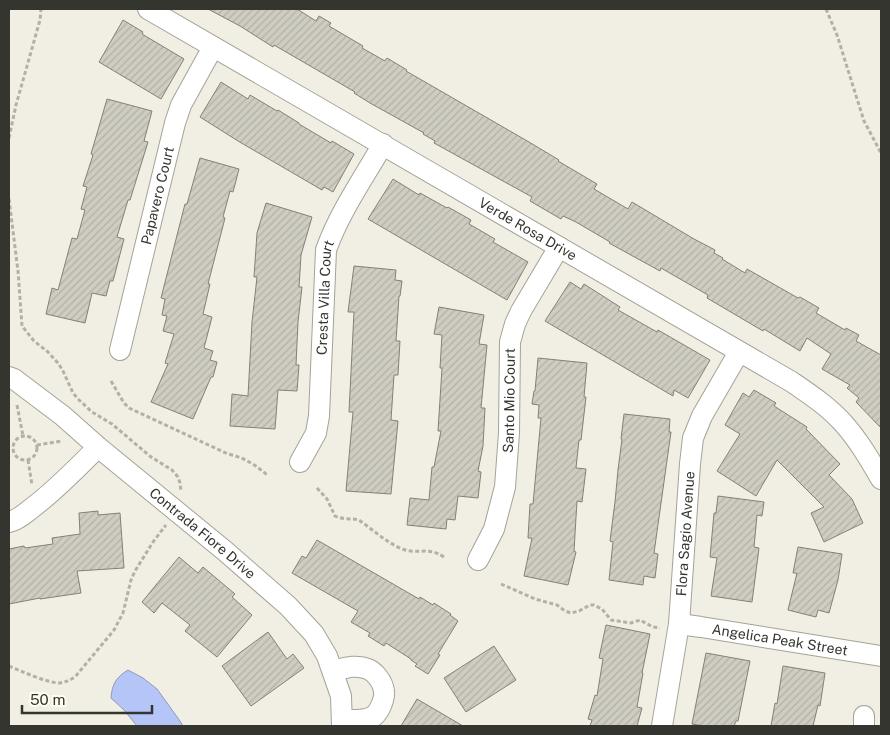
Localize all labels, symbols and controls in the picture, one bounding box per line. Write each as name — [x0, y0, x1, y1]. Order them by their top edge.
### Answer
street label: Papavero Court — [138, 145, 177, 246]
street label: Verde Rosa Drive — [476, 194, 580, 264]
street label: Cresta Villa Court — [314, 238, 337, 355]
street label: Santo Mio Court — [500, 348, 518, 453]
street label: Flora Sagio Avenue — [673, 471, 697, 597]
street label: Contrada Fiore Drive — [146, 484, 259, 582]
street label: Angelica Peak Street — [711, 621, 849, 659]
scale bar — [22, 682, 152, 714]
text: 50 m — [30, 691, 65, 708]

